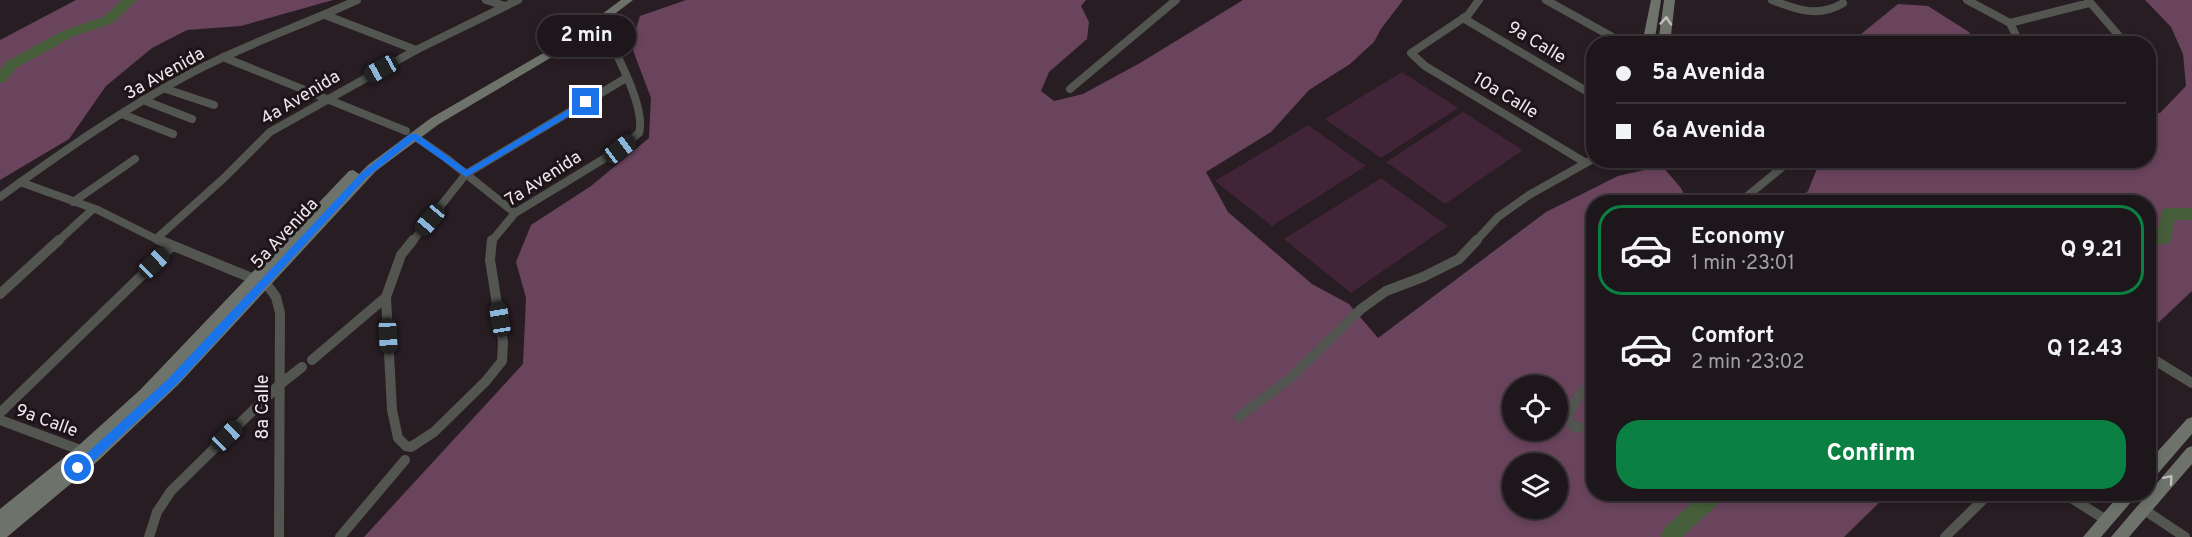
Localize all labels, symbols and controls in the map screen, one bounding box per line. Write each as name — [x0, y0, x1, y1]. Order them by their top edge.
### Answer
callout: 2 min — [536, 15, 636, 57]
street label: 9a Calle — [1503, 17, 1570, 70]
one-way arrow — [1660, 17, 1673, 26]
text: 2 min — [560, 23, 613, 49]
street label: 3a Avenida — [120, 43, 209, 106]
car — [361, 52, 401, 86]
text: 5a Avenida — [1652, 60, 1765, 87]
street label: 4a Avenida — [257, 66, 345, 131]
street label: 10a Calle — [1468, 68, 1542, 125]
route end — [572, 88, 599, 115]
text: 6a Avenida — [1652, 118, 1765, 145]
car — [600, 131, 640, 167]
street label: 7a Avenida — [501, 146, 586, 212]
street label: 5a Avenida — [246, 194, 324, 274]
car — [412, 200, 448, 240]
icon: car — [1619, 223, 1673, 277]
text: Economy — [1691, 224, 1785, 251]
text: Q 9.21 — [2060, 237, 2123, 264]
car — [135, 244, 173, 282]
text: 1 min · 23:01 — [1691, 251, 1795, 277]
car — [488, 300, 512, 338]
car — [378, 318, 398, 354]
icon: car — [1619, 322, 1673, 376]
text: Comfort — [1691, 323, 1774, 350]
text: Q 12.43 — [2047, 336, 2123, 363]
text: 2 min · 23:02 — [1691, 350, 1804, 376]
street label: 8a Calle — [252, 374, 275, 440]
map controls — [1502, 375, 1568, 519]
button: locate — [1502, 375, 1568, 441]
street label: 9a Calle — [12, 400, 81, 443]
car — [208, 417, 246, 455]
button: Confirm — [1616, 420, 2126, 489]
button: layers — [1502, 453, 1568, 519]
route start — [64, 454, 91, 481]
one-way arrow — [2162, 475, 2173, 486]

